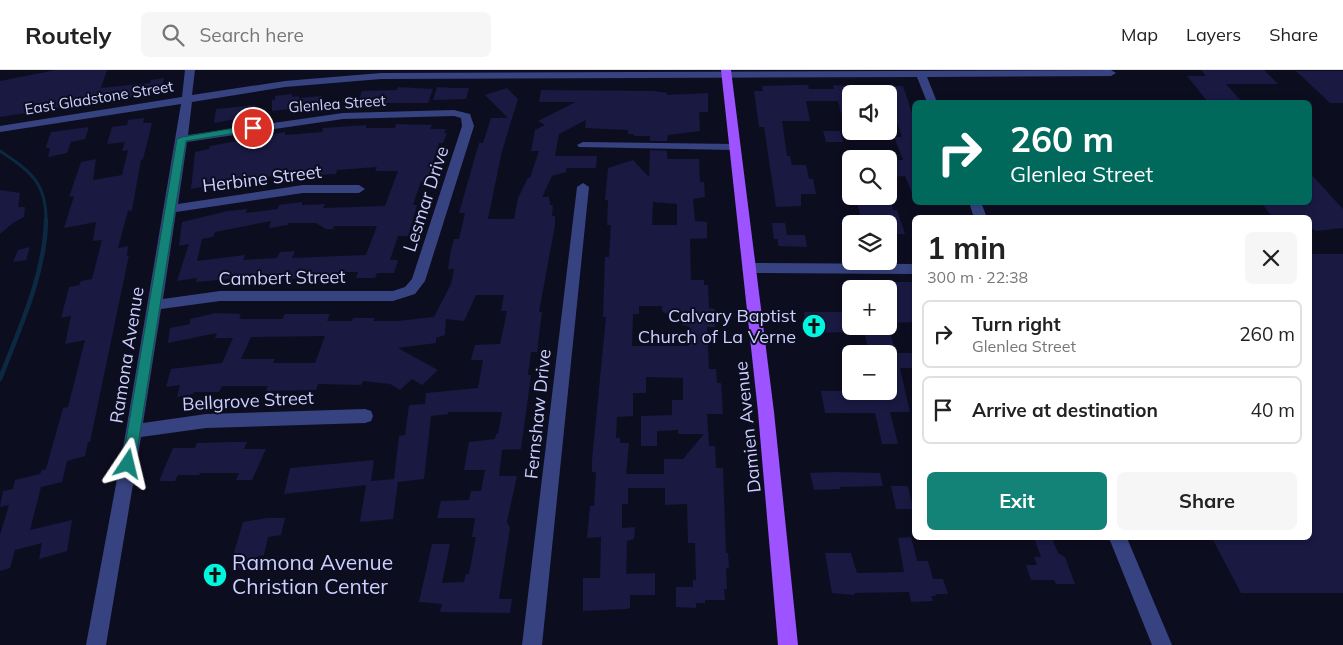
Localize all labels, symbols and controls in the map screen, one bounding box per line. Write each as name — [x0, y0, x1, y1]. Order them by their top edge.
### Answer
search box — [141, 12, 491, 57]
text: Routely — [25, 20, 111, 50]
icon: search — [159, 21, 187, 49]
text: Search here — [199, 23, 304, 47]
text: Map — [1121, 23, 1158, 46]
text: Layers — [1186, 23, 1241, 46]
text: Share — [1269, 23, 1318, 46]
street label: East Gladstone Street — [23, 76, 175, 119]
map controls — [842, 85, 897, 400]
button: sound — [842, 85, 897, 140]
street label: Glenlea Street — [288, 91, 386, 116]
pin — [232, 107, 274, 149]
icon: arrive — [239, 114, 267, 142]
text: 260 m — [1010, 117, 1114, 161]
icon: right — [927, 120, 992, 185]
street label: Lesmar Drive — [398, 143, 453, 255]
button: search — [842, 150, 897, 205]
street label: Herbine Street — [201, 160, 323, 197]
text: Glenlea Street — [1010, 160, 1153, 188]
button: layers — [842, 215, 897, 270]
text: 1 min — [927, 229, 1006, 267]
button: close — [1245, 232, 1297, 284]
street label: Cambert Street — [218, 265, 346, 290]
text: 300 m · 22:38 — [927, 267, 1028, 287]
button: + — [842, 280, 897, 335]
street label: Ramona Avenue — [104, 285, 149, 425]
place label: Calvary Baptist Church of La Verne — [638, 304, 796, 348]
text: Turn right — [972, 312, 1061, 336]
church icon: Calvary Baptist Church of La Verne — [801, 313, 827, 339]
icon: right — [929, 320, 957, 348]
text: 260 m — [1239, 322, 1295, 346]
text: Glenlea Street — [972, 336, 1076, 356]
button: − — [842, 345, 897, 400]
street label: Fernshaw Drive — [519, 348, 556, 480]
street label: Damien Avenue — [729, 360, 766, 494]
street label: Bellgrove Street — [182, 386, 314, 415]
icon: arrive — [929, 396, 957, 424]
text: Arrive at destination — [972, 398, 1158, 422]
text: 40 m — [1251, 398, 1295, 422]
position arrow — [101, 437, 153, 489]
button: Exit — [927, 472, 1107, 530]
button: Share — [1117, 472, 1297, 530]
place label: Ramona Avenue Christian Center — [232, 549, 393, 599]
church icon: Ramona Avenue Christian Center — [202, 562, 228, 588]

